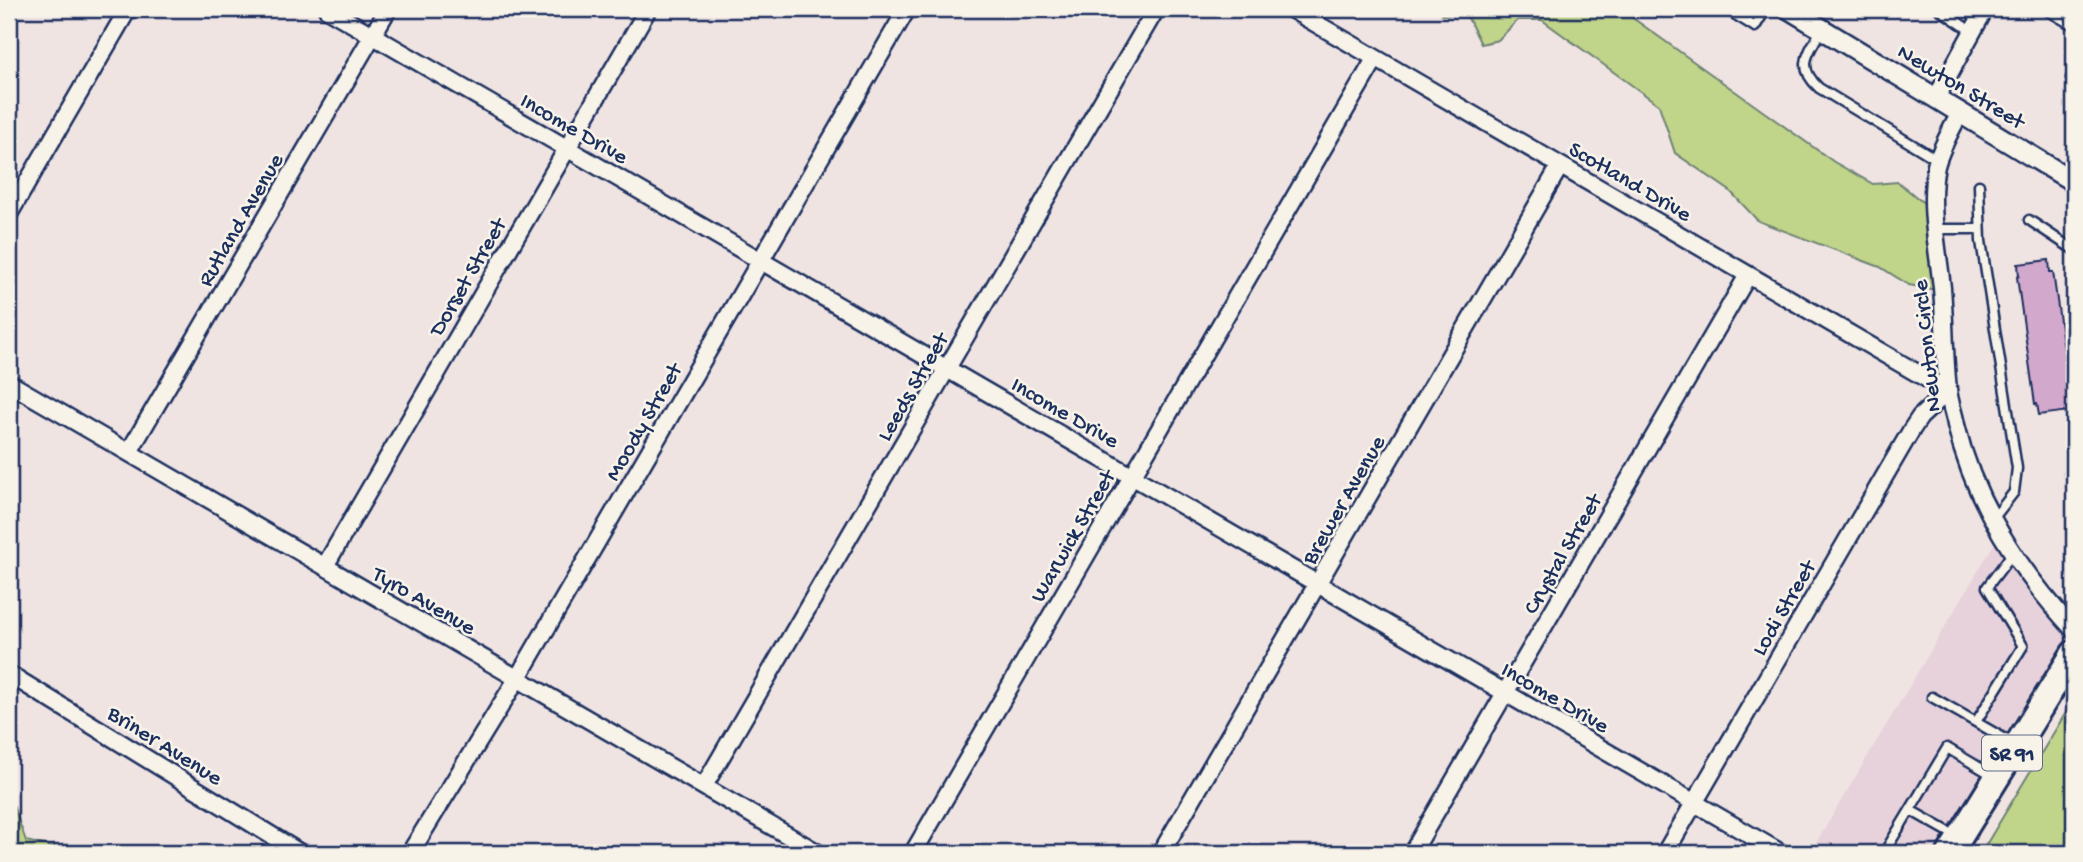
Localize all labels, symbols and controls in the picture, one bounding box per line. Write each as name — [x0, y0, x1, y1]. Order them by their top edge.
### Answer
street label: Newton Street — [1892, 39, 2030, 137]
street label: Income Drive — [515, 88, 633, 172]
street label: Scotland Drive — [1563, 137, 1697, 230]
street label: Rutland Avenue — [193, 148, 292, 292]
street label: Dorset Street — [423, 213, 514, 343]
street label: Newton Circle — [1908, 277, 1949, 413]
street label: Leeds Street — [872, 327, 957, 447]
street label: Moody Street — [600, 358, 690, 486]
street label: Income Drive — [1006, 372, 1124, 456]
street label: Brewer Avenue — [1297, 431, 1393, 571]
street label: Warwick Street — [1025, 464, 1124, 608]
street label: Crystal Street — [1519, 488, 1610, 620]
street label: Lodi Street — [1747, 555, 1824, 661]
street label: Tyro Avenue — [365, 561, 481, 643]
street label: Income Drive — [1496, 657, 1614, 741]
street label: Briner Avenue — [101, 700, 228, 794]
road number: SR 91 — [1982, 736, 2042, 770]

